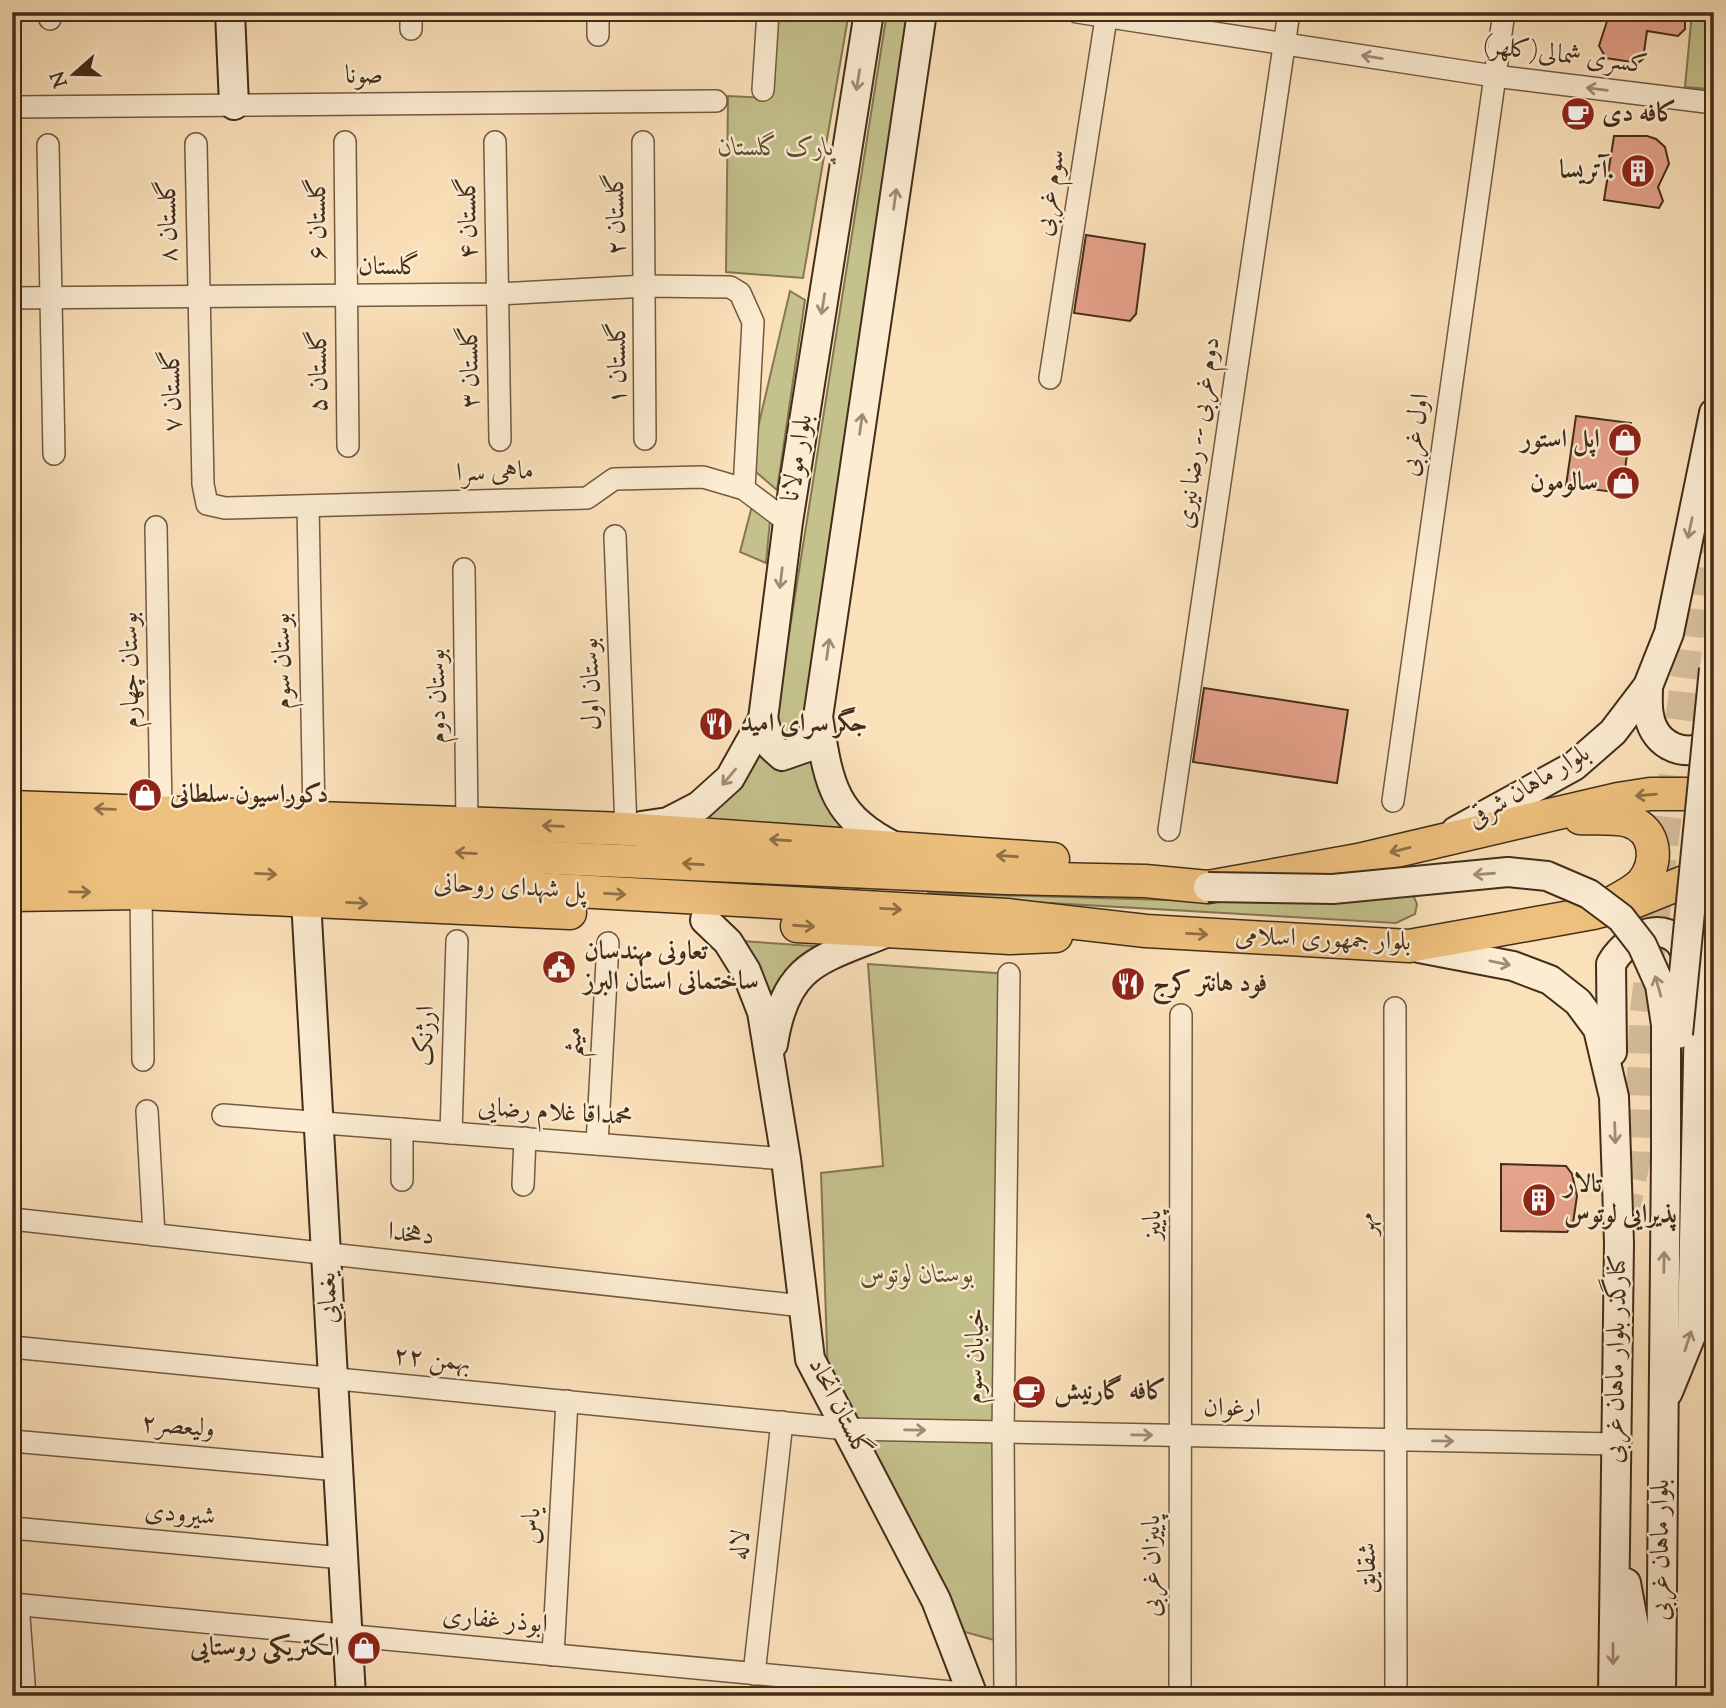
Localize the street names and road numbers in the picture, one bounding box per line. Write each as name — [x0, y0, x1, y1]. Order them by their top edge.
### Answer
street label: کسری شمالی(کلهر) — [1480, 28, 1650, 84]
street label: صونا — [345, 57, 383, 95]
street label: سوم غربی — [1026, 147, 1078, 239]
street label: گلستان ۲ — [598, 172, 636, 256]
street label: گلستان ۴ — [450, 176, 488, 260]
street label: گلستان ۶ — [300, 178, 337, 260]
street label: گلستان ۸ — [150, 179, 188, 263]
street label: گلستان — [358, 249, 420, 286]
street label: گلستان ۱ — [600, 322, 637, 404]
street label: گلستان ۳ — [452, 325, 490, 409]
street label: گلستان ۵ — [301, 330, 338, 412]
street label: دوم غربی -- رضا نیری — [1167, 335, 1233, 532]
street label: گلستان ۷ — [154, 349, 192, 433]
street label: اول غربی — [1392, 391, 1440, 479]
street label: بلوار مولانا — [773, 412, 823, 504]
street label: ماهی سرا — [456, 453, 534, 493]
street label: بوستان چهارم — [111, 611, 153, 729]
street label: بوستان سوم — [264, 612, 304, 710]
street label: بوستان اول — [572, 637, 612, 731]
street label: بوستان دوم — [419, 648, 459, 744]
street label: بلوار ماهان شرقی — [1461, 736, 1597, 838]
street label: پل شهدای روحانی — [433, 866, 588, 911]
street label: بلوار جمهوری اسلامی — [1234, 918, 1412, 962]
street label: ارژنک — [406, 1005, 446, 1067]
street label: میثم — [555, 1026, 598, 1059]
street label: محمداقا غلام رضایی — [476, 1089, 634, 1139]
street label: پاییز — [1135, 1209, 1172, 1243]
street label: مهر — [1349, 1213, 1386, 1238]
street label: دهخدا — [386, 1214, 436, 1256]
street label: کنارگذر بلوار ماهان غربی — [1595, 1254, 1637, 1464]
street label: یغمایی — [309, 1269, 349, 1325]
street label: خیابان سوم — [957, 1308, 997, 1404]
street label: ۲۲ بهمن — [391, 1338, 473, 1382]
street label: گلستان اتحاد — [798, 1352, 880, 1464]
street label: ارغوان — [1203, 1390, 1261, 1428]
street label: ولیعصر۲ — [140, 1405, 216, 1449]
street label: بلوار ماهان غربی — [1643, 1479, 1680, 1621]
street label: شیرودی — [143, 1493, 217, 1537]
street label: یاس — [513, 1505, 552, 1545]
street label: پاییزان غربی — [1134, 1514, 1171, 1617]
street label: لاله — [721, 1528, 761, 1562]
street label: شقایق — [1350, 1542, 1387, 1594]
street label: ابوذر غفاری — [441, 1598, 549, 1644]

